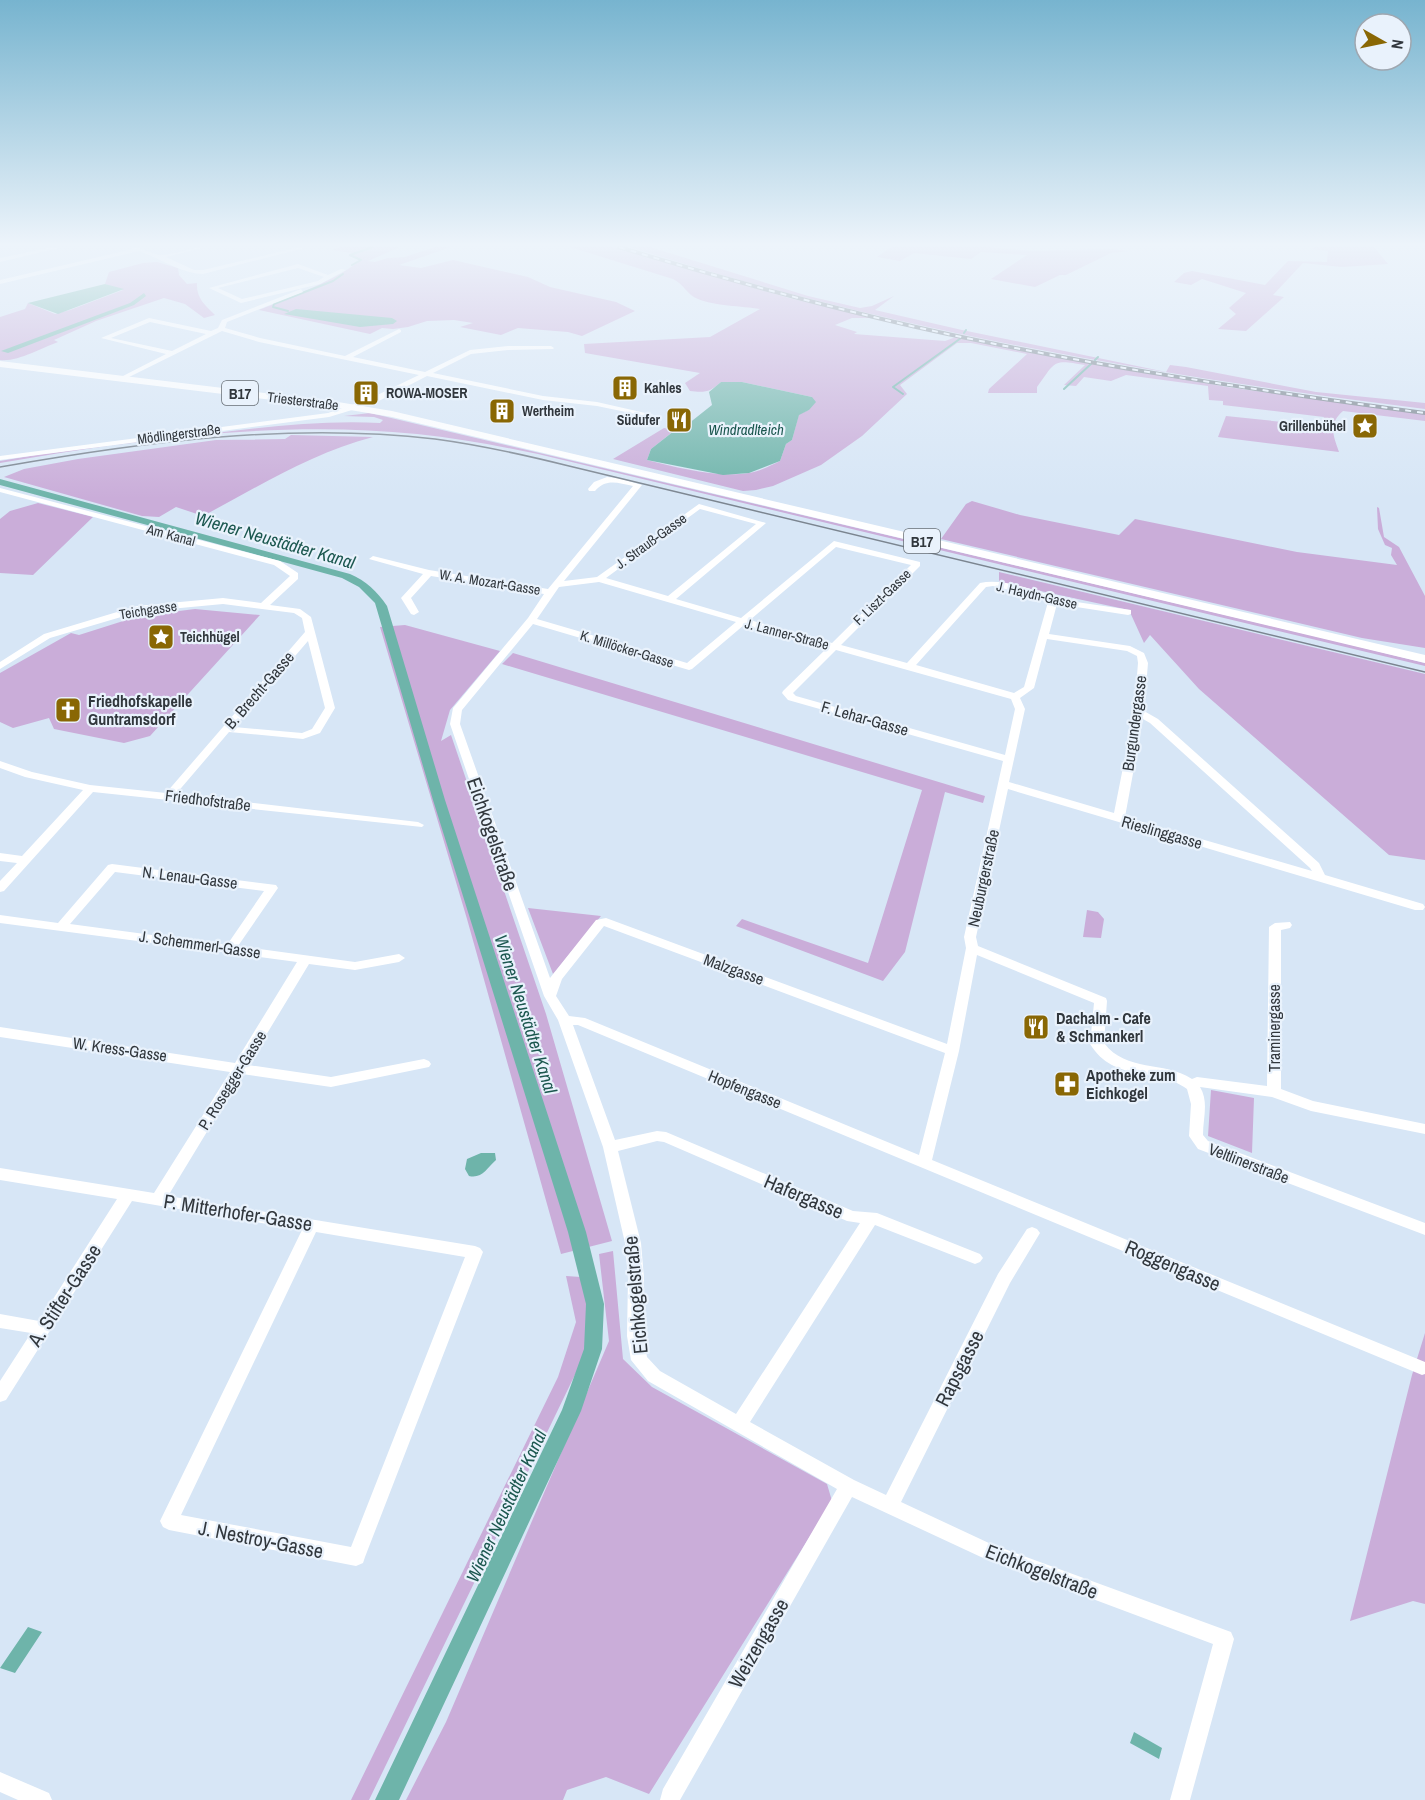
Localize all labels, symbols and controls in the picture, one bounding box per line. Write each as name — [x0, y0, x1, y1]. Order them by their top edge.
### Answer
north arrow — [1353, 12, 1413, 72]
text: N — [1386, 38, 1409, 51]
building icon: Kahles — [610, 373, 640, 403]
building icon: ROWA-MOSER — [351, 378, 381, 408]
place label: Kahles — [644, 379, 682, 397]
road number: B17 — [222, 381, 258, 405]
place label: ROWA-MOSER — [386, 384, 468, 402]
street label: Triesterstraße — [266, 388, 340, 414]
building icon: Wertheim — [487, 396, 517, 426]
place label: Wertheim — [522, 402, 574, 420]
restaurant icon: Südufer — [664, 405, 694, 435]
place label: Südufer — [617, 411, 661, 429]
place icon: Grillenbühel — [1350, 411, 1380, 441]
place label: Grillenbühel — [1279, 417, 1346, 435]
water label: Windradlteich — [708, 419, 784, 440]
street label: Mödlingerstraße — [136, 420, 222, 448]
water label: Wiener Neustädter Kanal — [192, 505, 359, 575]
street label: J. Strauß-Gasse — [612, 509, 690, 573]
street label: Am Kanal — [144, 520, 197, 550]
road number: B17 — [904, 529, 940, 553]
street label: W. A. Mozart-Gasse — [438, 565, 542, 599]
street label: F. Liszt-Gasse — [849, 565, 915, 629]
street label: J. Haydn-Gasse — [995, 577, 1079, 613]
street label: Teichgasse — [118, 597, 178, 623]
street label: J. Lanner-Straße — [743, 614, 831, 654]
place icon: Teichhügel — [146, 622, 176, 652]
street label: K. Millöcker-Gasse — [578, 626, 676, 672]
place label: Teichhügel — [180, 628, 240, 646]
street label: B. Brecht-Gasse — [219, 646, 299, 734]
street label: Burgundergasse — [1116, 674, 1152, 772]
place label: Friedhofskapelle Guntramsdorf — [88, 690, 192, 730]
church icon: Friedhofskapelle Guntramsdorf — [53, 695, 83, 725]
street label: F. Lehar-Gasse — [819, 695, 911, 741]
street label: Eichkogelstraße — [461, 774, 525, 894]
street label: Friedhofstraße — [164, 784, 252, 816]
street label: Rieslinggasse — [1119, 810, 1205, 854]
street label: Neuburgerstraße — [962, 827, 1004, 929]
street label: N. Lenau-Gasse — [141, 860, 239, 894]
street label: J. Schemmerl-Gasse — [138, 925, 262, 963]
water label: Wiener Neustädter Kanal — [489, 931, 564, 1097]
street label: Malzgasse — [701, 948, 767, 990]
street label: Traminergasse — [1263, 984, 1285, 1072]
place label: Dachalm - Cafe & Schmankerl — [1056, 1007, 1151, 1047]
restaurant icon: Dachalm - Cafe & Schmankerl — [1021, 1012, 1051, 1042]
street label: P. Rosegger-Gasse — [193, 1026, 271, 1134]
street label: W. Kress-Gasse — [72, 1032, 168, 1066]
street label: Hopfengasse — [705, 1064, 785, 1114]
place label: Apotheke zum Eichkogel — [1086, 1064, 1176, 1104]
pharmacy icon: Apotheke zum Eichkogel — [1052, 1069, 1082, 1099]
street label: Veltlinerstraße — [1206, 1138, 1292, 1188]
street label: Hafergasse — [760, 1167, 848, 1225]
street label: P. Mitterhofer-Gasse — [162, 1187, 314, 1237]
street label: Roggengasse — [1121, 1233, 1225, 1297]
street label: Eichkogelstraße — [616, 1235, 654, 1355]
street label: A. Stifter-Gasse — [20, 1239, 107, 1352]
street label: Rapsgasse — [928, 1325, 990, 1411]
water label: Wiener Neustädter Kanal — [460, 1425, 553, 1586]
street label: J. Nestroy-Gasse — [196, 1514, 326, 1564]
street label: Eichkogelstraße — [982, 1537, 1102, 1605]
street label: Weizengasse — [722, 1593, 794, 1693]

